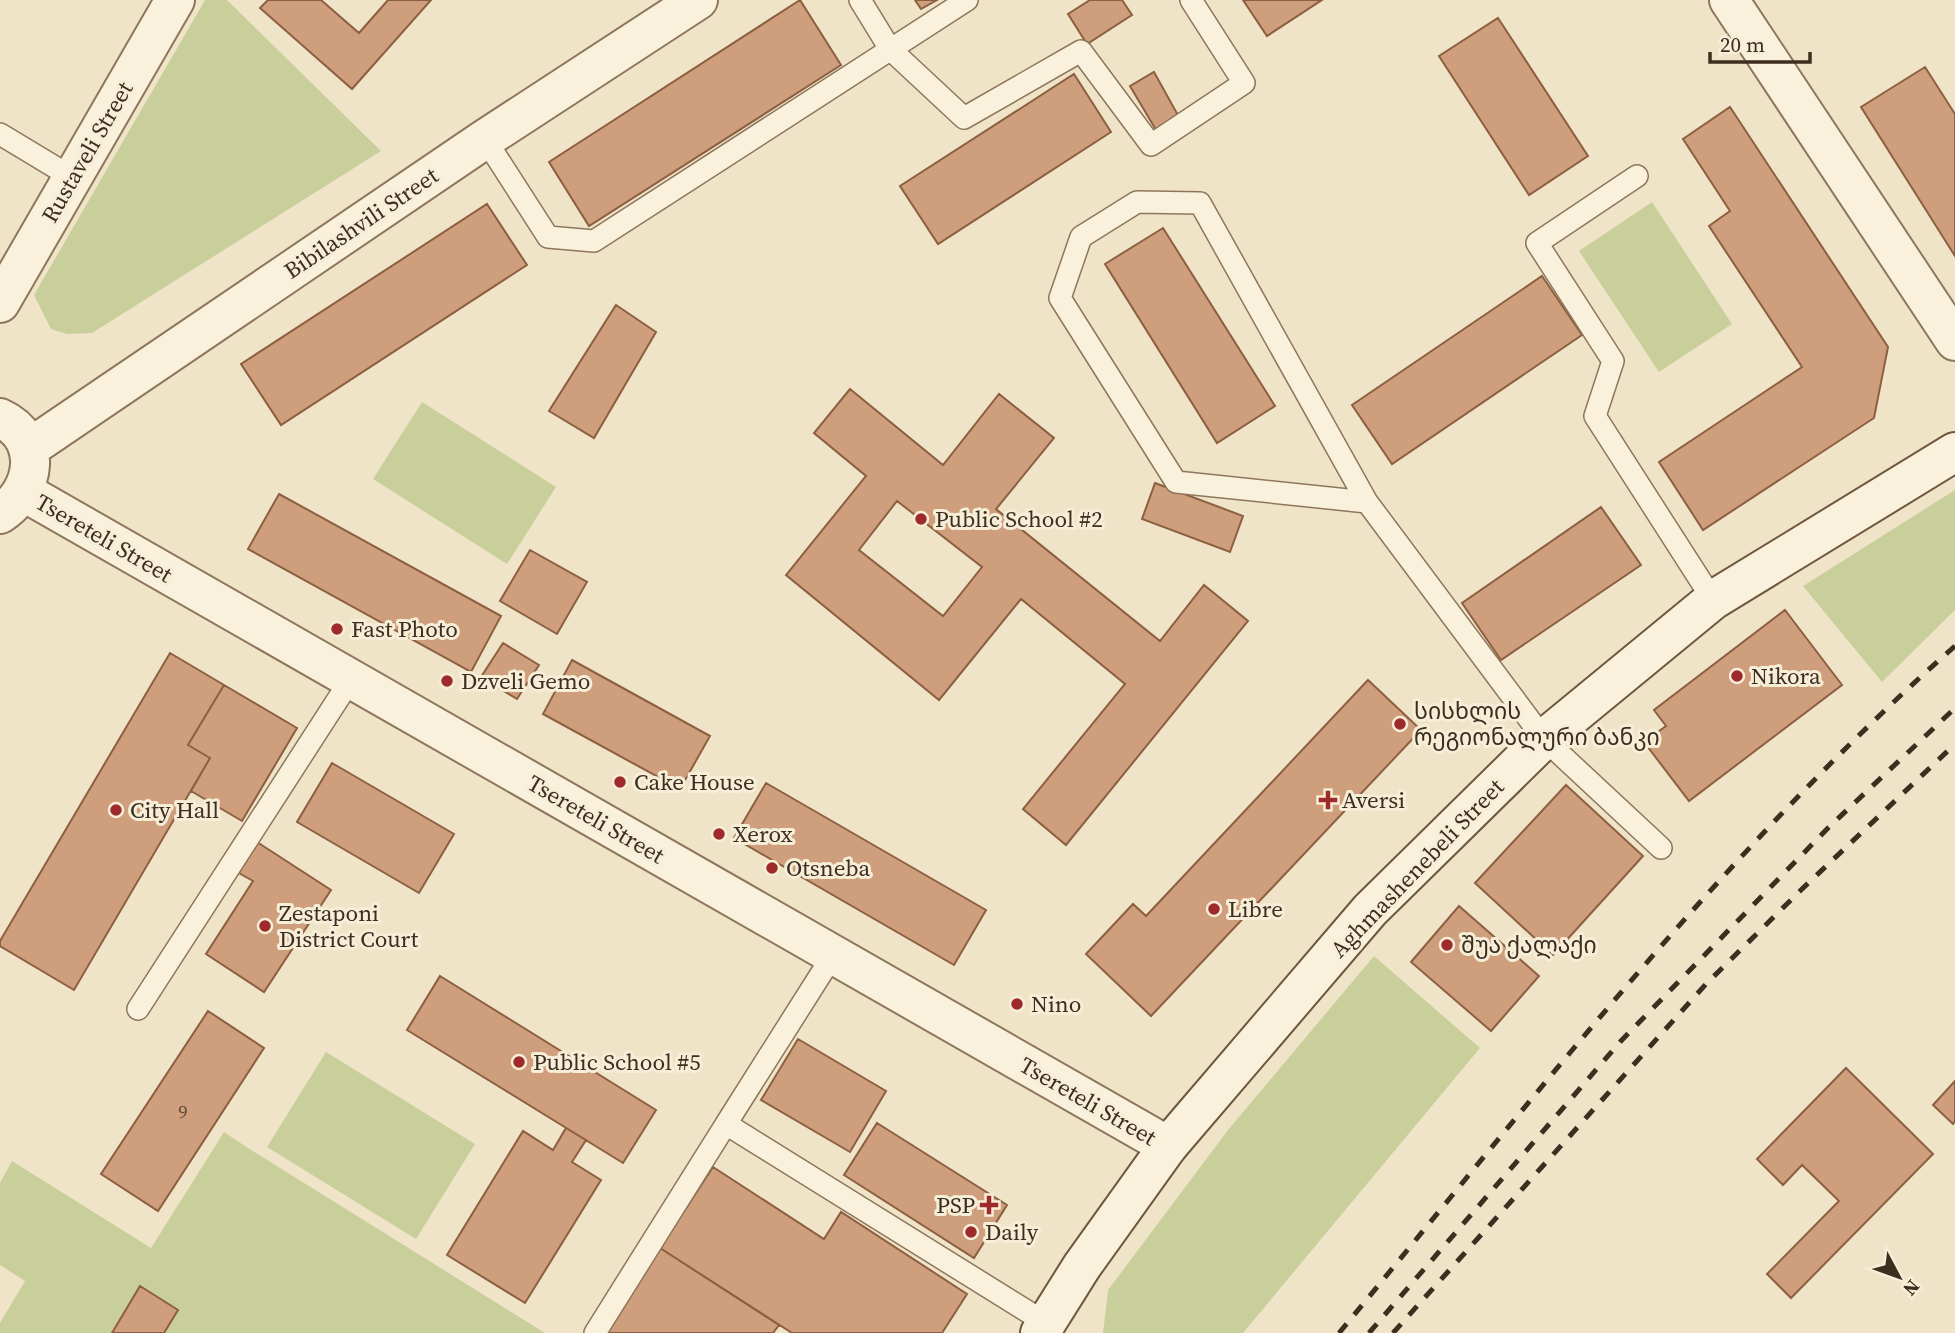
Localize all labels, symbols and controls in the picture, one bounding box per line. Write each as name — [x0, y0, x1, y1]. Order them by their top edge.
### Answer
scale bar — [1710, 21, 1810, 65]
text: 20 m — [1720, 30, 1765, 59]
street label: Rustaveli Street — [34, 75, 141, 228]
street label: Bibilashvili Street — [278, 159, 445, 286]
street label: Tsereteli Street — [30, 486, 179, 590]
place label: Public School #2 — [935, 503, 1103, 535]
marker: Public School #2 — [913, 511, 929, 527]
place label: Fast Photo — [351, 613, 458, 645]
marker: Fast Photo — [329, 621, 345, 637]
place label: Nikora — [1751, 660, 1821, 692]
place label: Dzveli Gemo — [461, 665, 590, 697]
marker: Nikora — [1729, 668, 1745, 684]
marker: Dzveli Gemo — [439, 673, 455, 689]
place label: სისხლის რეგიონალური ბანკი — [1414, 695, 1660, 753]
marker: სისხლის რეგიონალური ბანკი — [1392, 716, 1408, 732]
place label: Cake House — [634, 766, 755, 798]
street label: Tsereteli Street — [522, 767, 671, 871]
street label: Aghmashenebeli Street — [1323, 771, 1511, 964]
marker: Cake House — [612, 774, 628, 790]
place label: Aversi — [1342, 784, 1405, 816]
marker: Aversi — [1320, 792, 1336, 808]
place label: City Hall — [130, 794, 219, 826]
marker: City Hall — [108, 802, 124, 818]
place label: Xerox — [733, 818, 793, 850]
marker: Xerox — [711, 826, 727, 842]
place label: Otsneba — [786, 852, 870, 884]
marker: Otsneba — [764, 860, 780, 876]
place label: Libre — [1228, 893, 1283, 925]
place label: Zestaponi District Court — [279, 897, 419, 955]
marker: Libre — [1206, 901, 1222, 917]
marker: Zestaponi District Court — [257, 918, 273, 934]
place label: შუა ქალაქი — [1461, 929, 1597, 961]
marker: შუა ქალაქი — [1439, 937, 1455, 953]
place label: Nino — [1031, 988, 1081, 1020]
marker: Nino — [1009, 996, 1025, 1012]
place label: Public School #5 — [533, 1046, 701, 1078]
street label: Tsereteli Street — [1014, 1049, 1163, 1153]
marker: Public School #5 — [511, 1054, 527, 1070]
house number: 9 — [178, 1098, 188, 1124]
place label: PSP — [936, 1189, 975, 1221]
marker: PSP — [981, 1197, 997, 1213]
place label: Daily — [985, 1216, 1039, 1248]
marker: Daily — [963, 1224, 979, 1240]
north arrow — [1864, 1242, 1934, 1312]
text: N — [1897, 1274, 1926, 1302]

